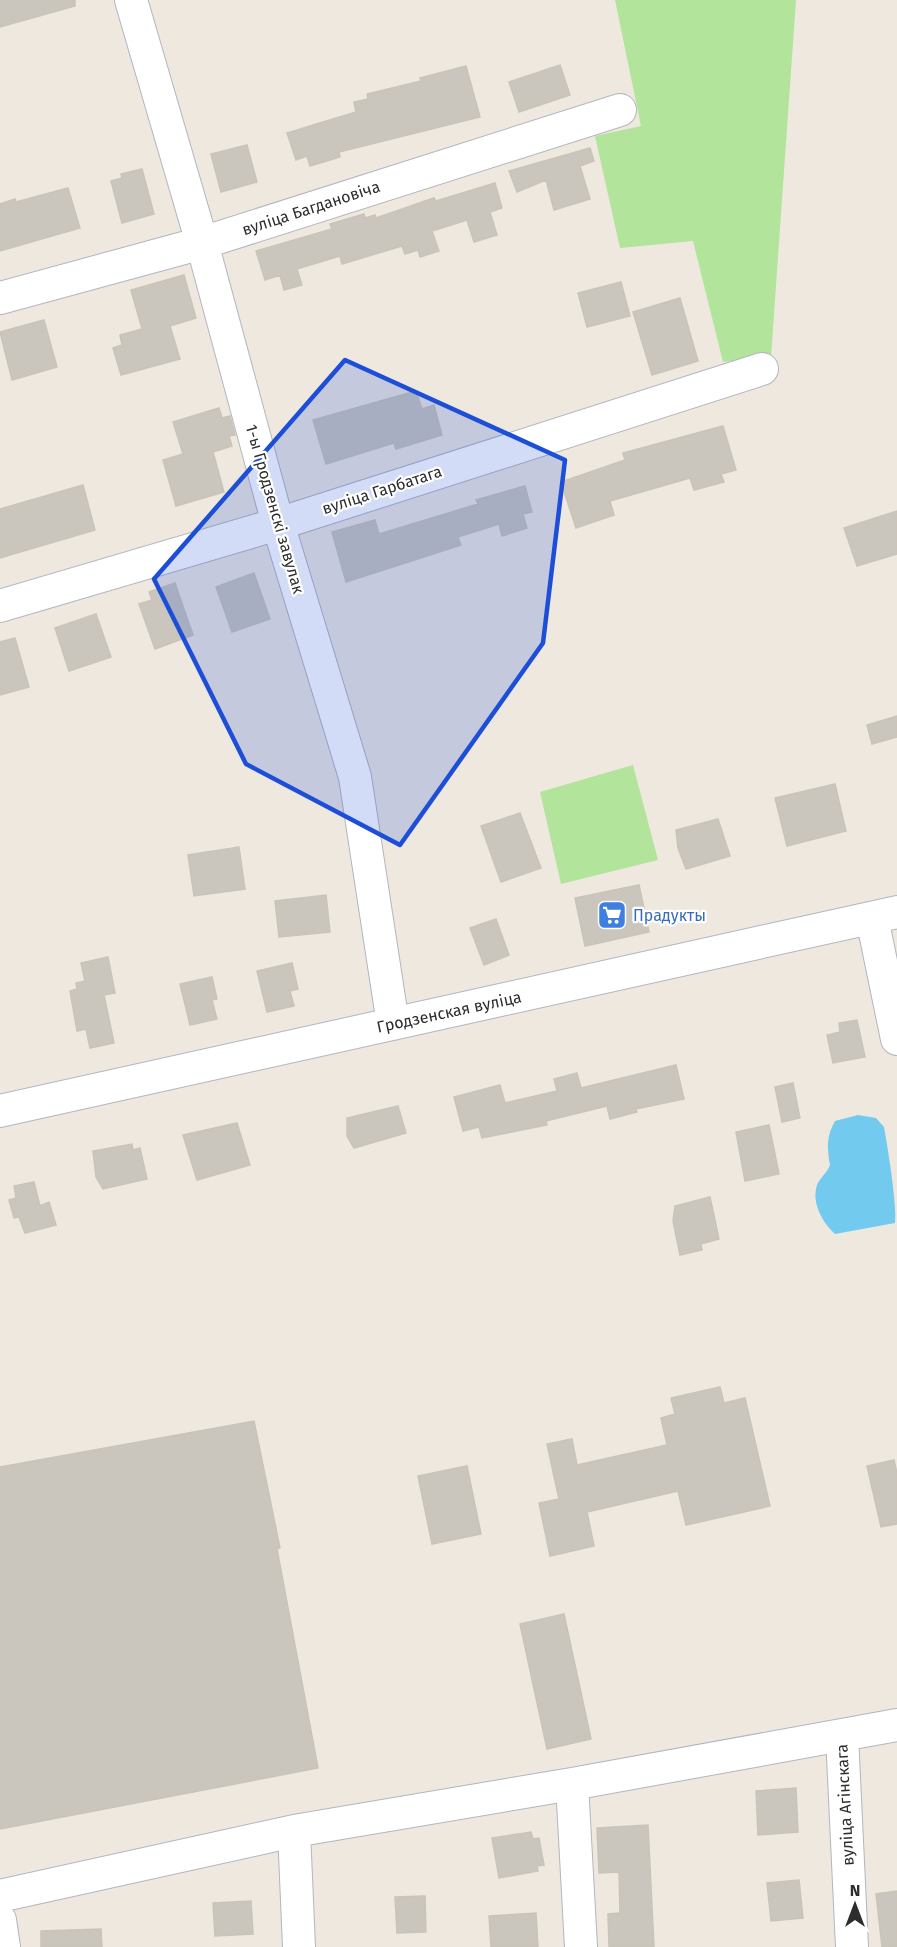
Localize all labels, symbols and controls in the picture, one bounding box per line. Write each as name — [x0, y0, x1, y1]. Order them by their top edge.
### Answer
street label: вуліца Багдановіча — [240, 177, 382, 239]
street label: 1-ы Гродзенскі завулак — [242, 422, 308, 597]
street label: вуліца Гарбатага — [320, 462, 444, 518]
supermarket icon: Прадукты — [596, 899, 628, 931]
place label: Прадукты — [633, 906, 706, 925]
street label: Гродзенская вуліца — [375, 987, 523, 1037]
street label: вуліца Агінскага — [832, 1744, 858, 1866]
north arrow — [825, 1875, 885, 1935]
text: N — [850, 1881, 860, 1900]

